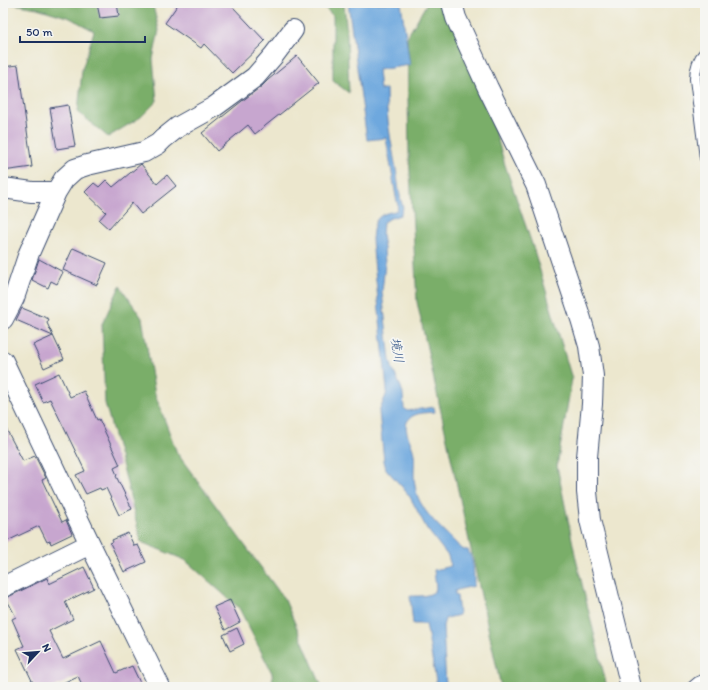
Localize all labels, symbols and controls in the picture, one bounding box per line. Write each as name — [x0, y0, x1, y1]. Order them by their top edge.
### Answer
scale bar — [20, 18, 145, 44]
text: 50 m — [26, 25, 52, 39]
water label: 境川 — [388, 336, 407, 364]
north arrow — [18, 632, 58, 672]
text: N — [39, 642, 54, 654]

